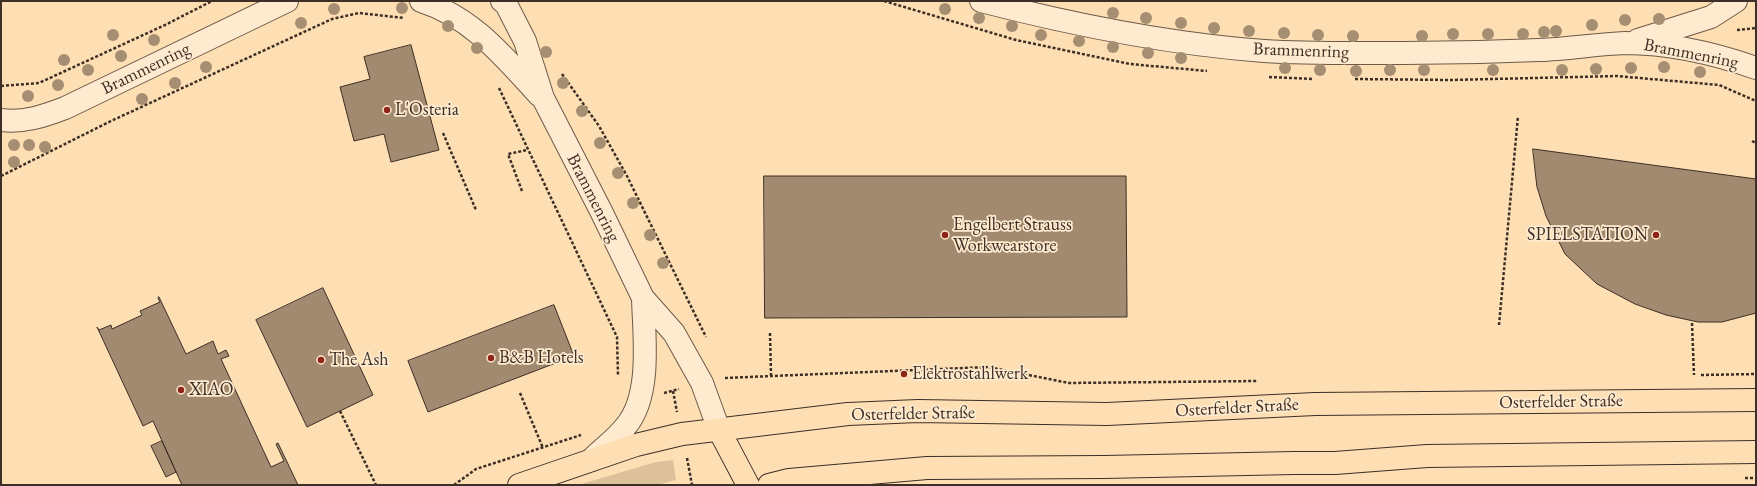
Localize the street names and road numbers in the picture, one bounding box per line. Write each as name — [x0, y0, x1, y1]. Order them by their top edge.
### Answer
street label: Brammenring — [1642, 34, 1740, 74]
street label: Brammenring — [98, 38, 194, 100]
street label: Brammenring — [1253, 39, 1349, 63]
street label: Brammenring — [562, 150, 624, 246]
street label: Osterfelder Straße — [1499, 390, 1623, 414]
street label: Osterfelder Straße — [1175, 394, 1299, 422]
street label: Osterfelder Straße — [851, 402, 975, 426]

